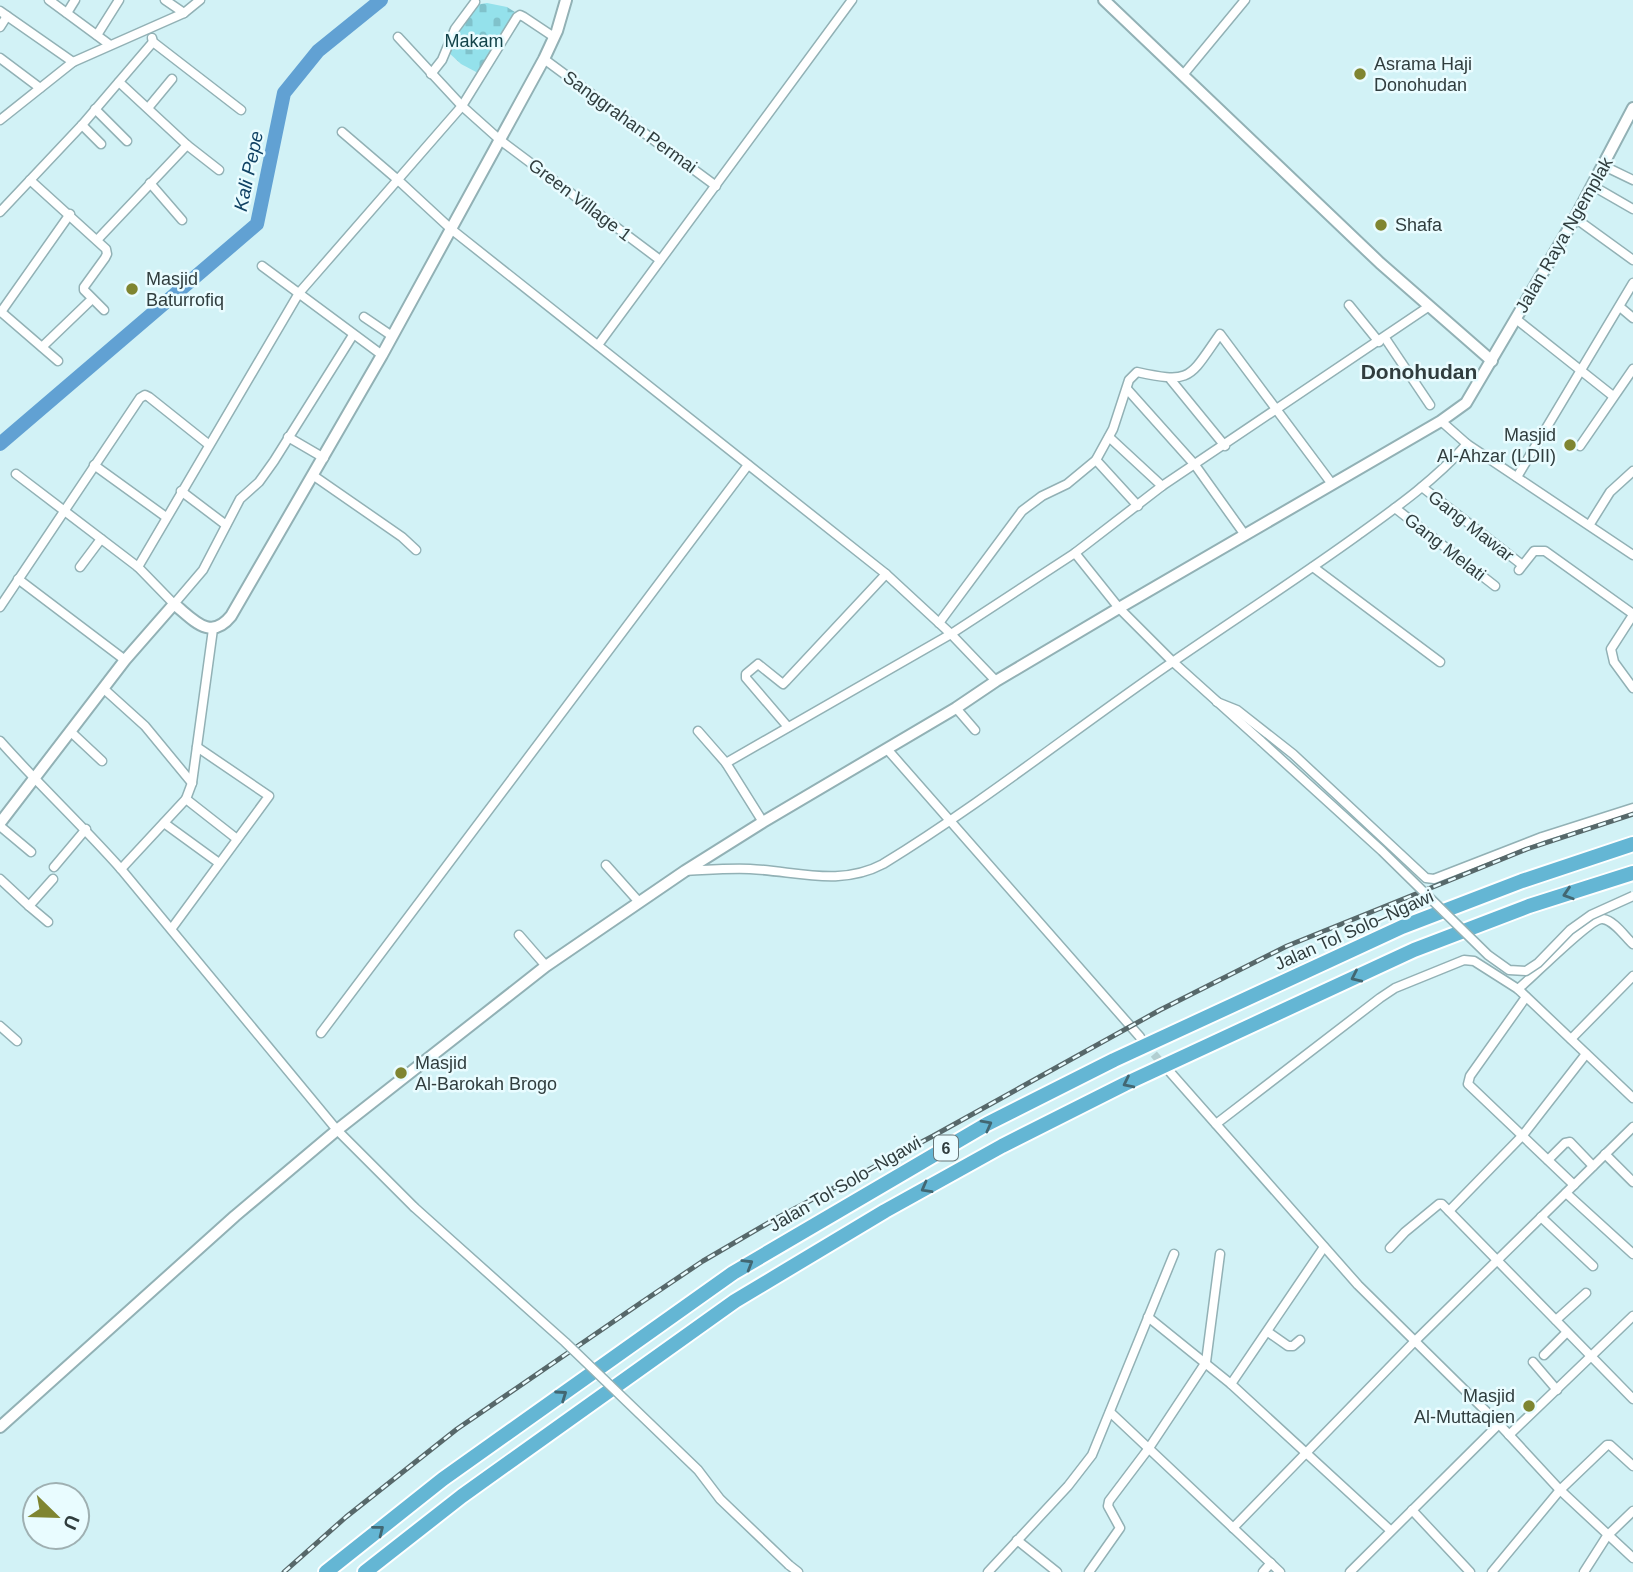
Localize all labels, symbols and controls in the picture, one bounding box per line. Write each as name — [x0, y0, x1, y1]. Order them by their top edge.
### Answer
park label: Makam — [444, 31, 504, 51]
place label: Asrama Haji Donohudan — [1374, 54, 1472, 95]
marker: Asrama Haji Donohudan — [1352, 66, 1368, 82]
street label: Sanggrahan Permai — [559, 67, 701, 177]
water label: Kali Pepe — [230, 129, 267, 213]
street label: Jalan Raya Ngemplak — [1511, 153, 1617, 316]
street label: Green Village 1 — [525, 155, 635, 245]
place label: Shafa — [1395, 215, 1443, 235]
marker: Shafa — [1373, 217, 1389, 233]
place label: Masjid Baturrofiq — [146, 269, 224, 310]
marker: Masjid Baturrofiq — [124, 281, 140, 297]
district label: Donohudan — [1361, 360, 1477, 383]
place label: Masjid Al-Ahzar (LDII) — [1437, 425, 1556, 466]
marker: Masjid Al-Ahzar (LDII) — [1562, 437, 1578, 453]
street label: Gang Mawar — [1424, 486, 1518, 566]
street label: Gang Melati — [1401, 509, 1489, 585]
street label: Jalan Tol Solo–Ngawi — [1271, 886, 1437, 974]
one-way arrow — [1562, 886, 1575, 900]
one-way arrow — [1351, 969, 1363, 983]
place label: Masjid Al-Barokah Brogo — [415, 1053, 557, 1094]
marker: Masjid Al-Barokah Brogo — [393, 1065, 409, 1081]
one-way arrow — [1123, 1074, 1135, 1088]
one-way arrow — [980, 1120, 992, 1133]
street label: Jalan Tol Solo–Ngawi — [766, 1132, 924, 1236]
road number: 6 — [934, 1136, 958, 1160]
one-way arrow — [921, 1180, 933, 1193]
one-way arrow — [741, 1259, 754, 1272]
place label: Masjid Al-Muttaqien — [1414, 1386, 1515, 1427]
one-way arrow — [554, 1391, 567, 1403]
marker: Masjid Al-Muttaqien — [1521, 1398, 1537, 1414]
north arrow — [21, 1481, 91, 1551]
text: U — [59, 1512, 84, 1533]
one-way arrow — [372, 1525, 384, 1538]

